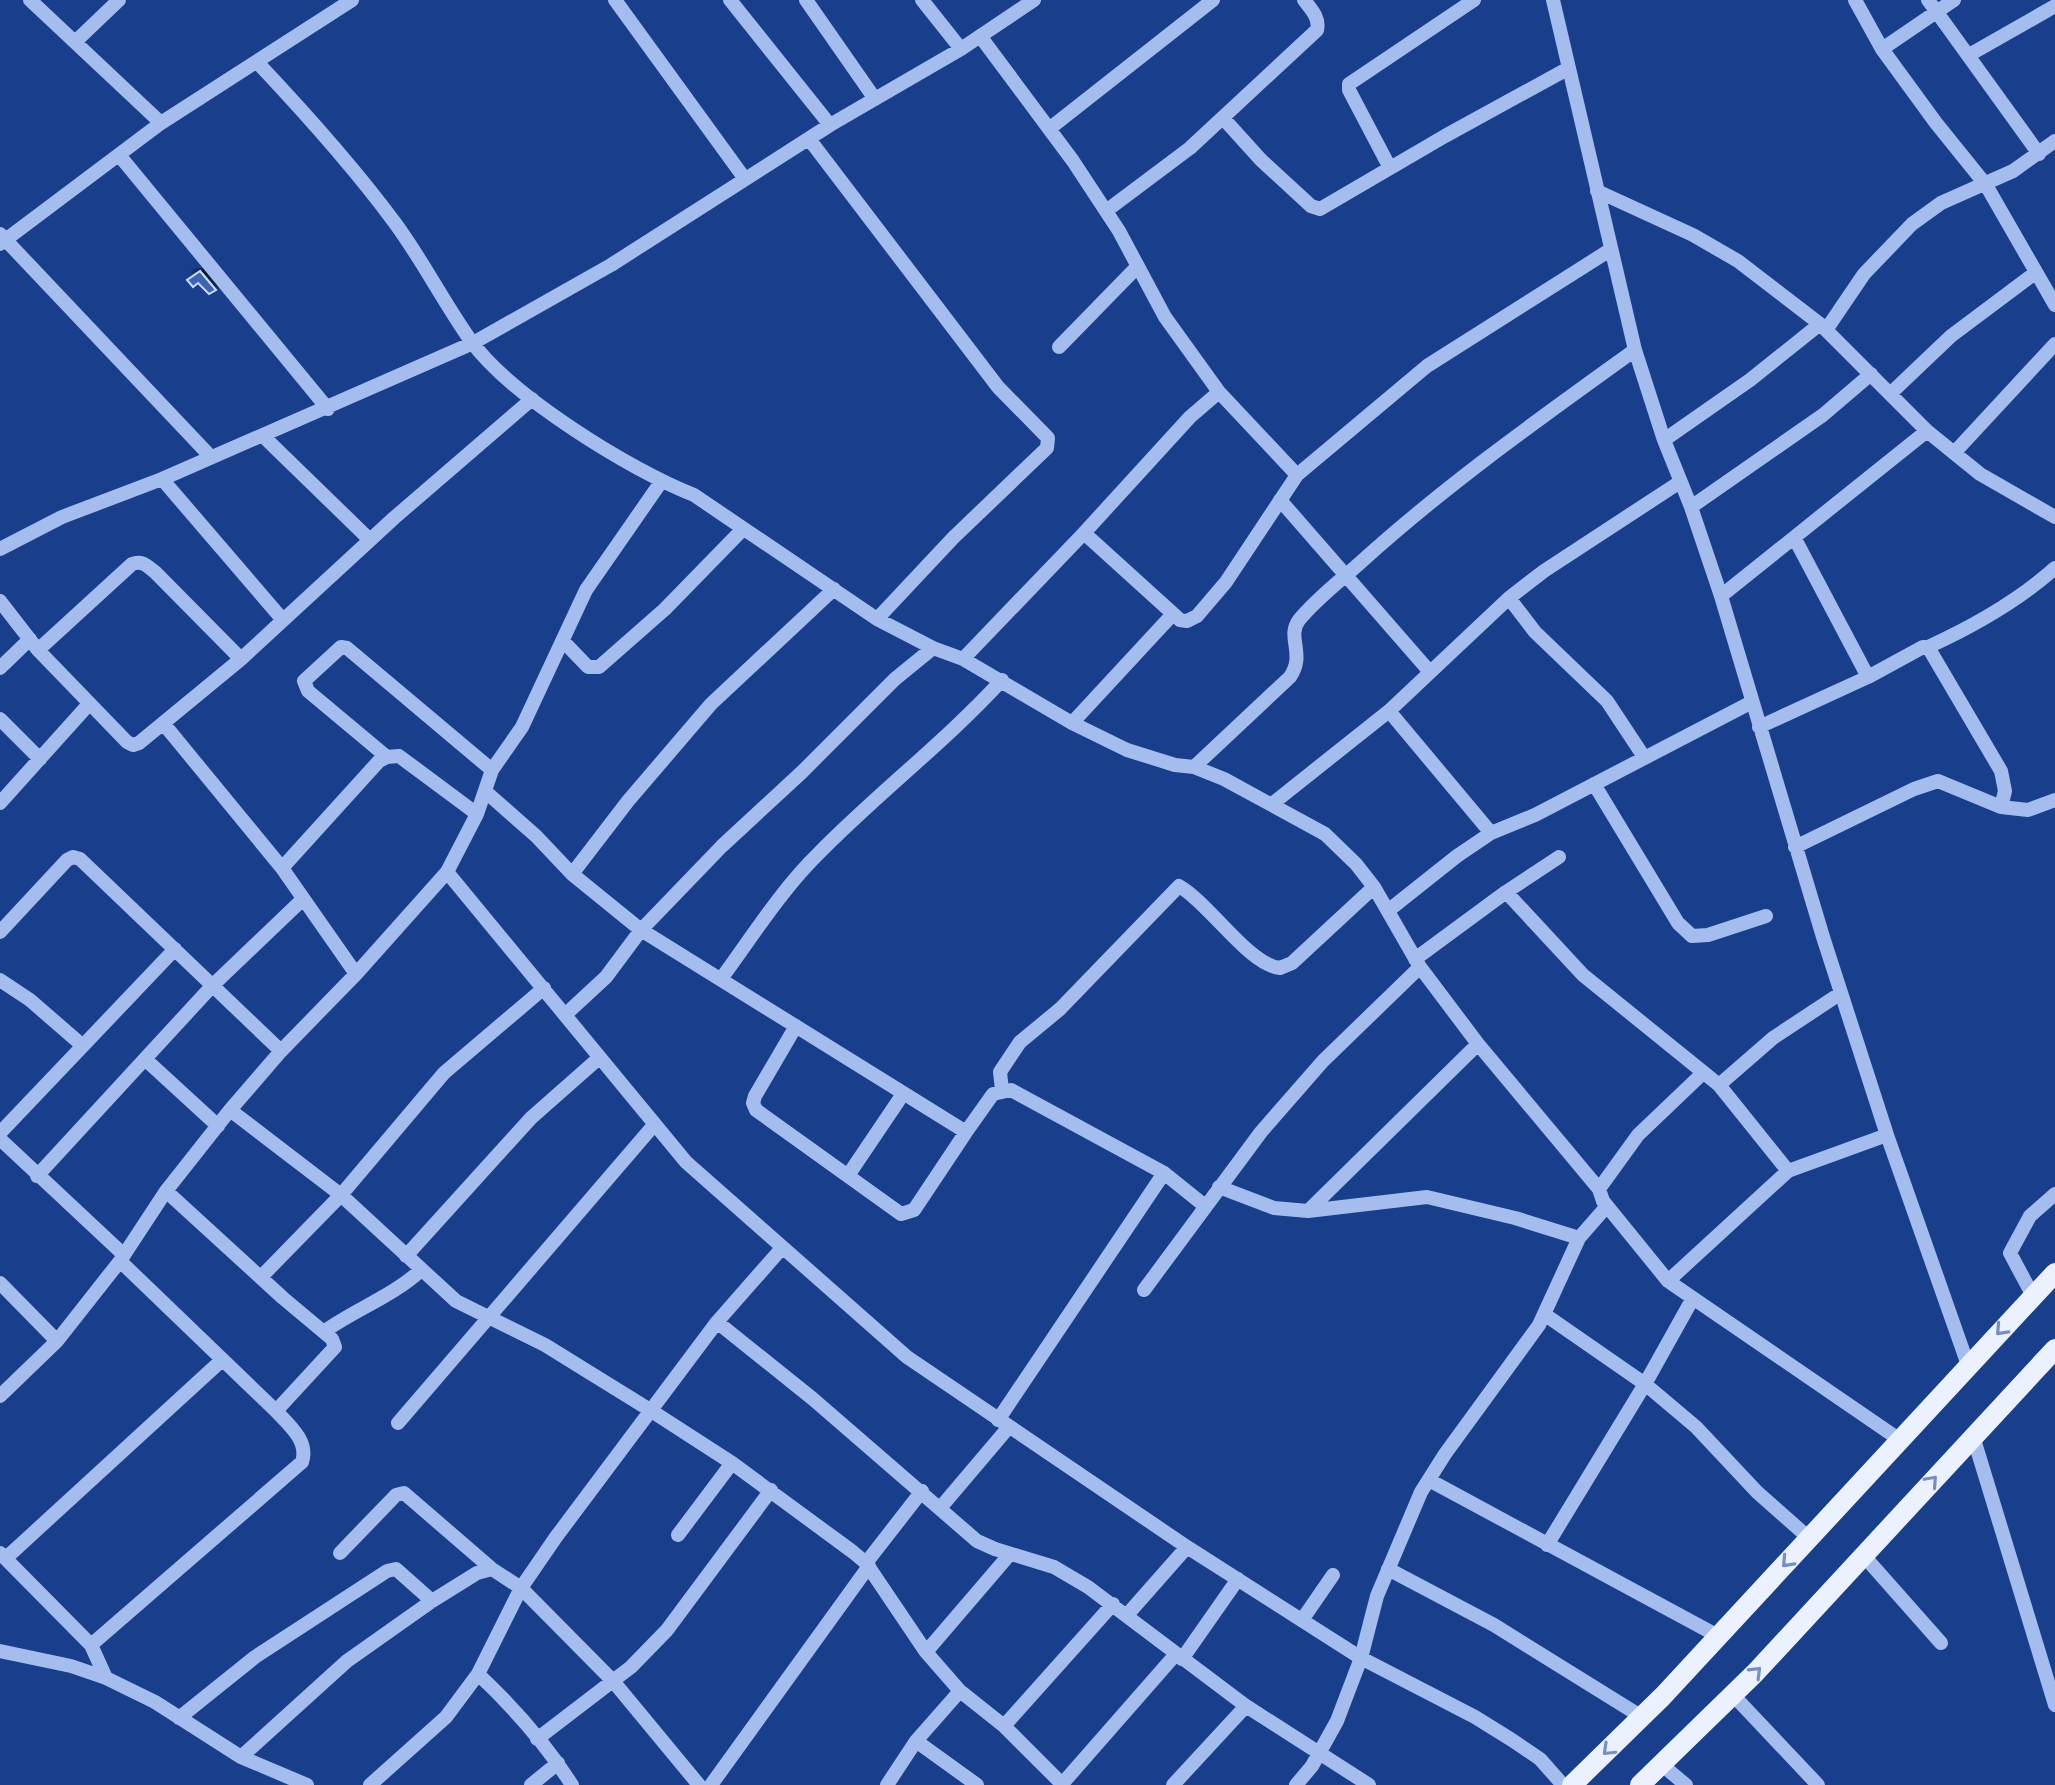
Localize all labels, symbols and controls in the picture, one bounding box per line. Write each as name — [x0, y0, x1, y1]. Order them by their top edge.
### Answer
one-way arrow — [1997, 1320, 2011, 1335]
one-way arrow — [1923, 1476, 1937, 1490]
one-way arrow — [1782, 1553, 1797, 1567]
one-way arrow — [1747, 1667, 1761, 1681]
one-way arrow — [1603, 1741, 1617, 1755]

